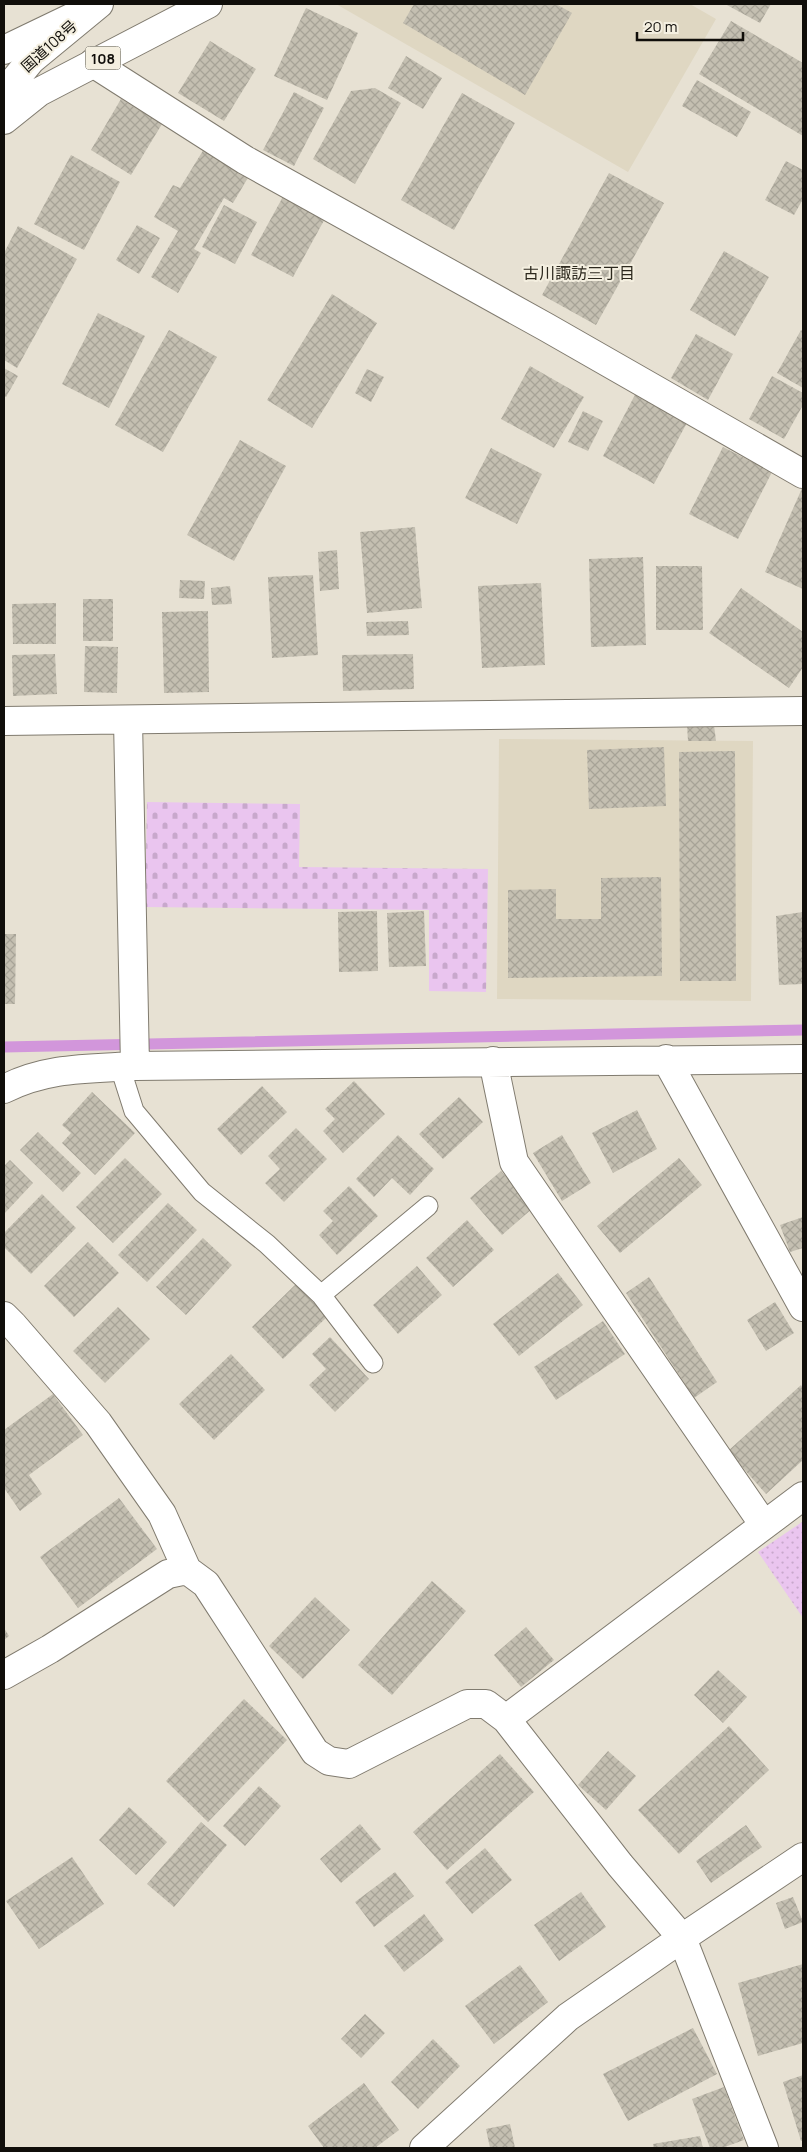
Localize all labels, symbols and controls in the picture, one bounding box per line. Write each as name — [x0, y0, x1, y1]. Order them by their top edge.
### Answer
scale bar — [637, 10, 743, 42]
street label: 国道108号 — [16, 15, 82, 77]
text: 20 m — [644, 16, 677, 37]
road number: 108 — [86, 46, 120, 70]
district label: 古川諏訪三丁目 — [523, 262, 635, 284]

